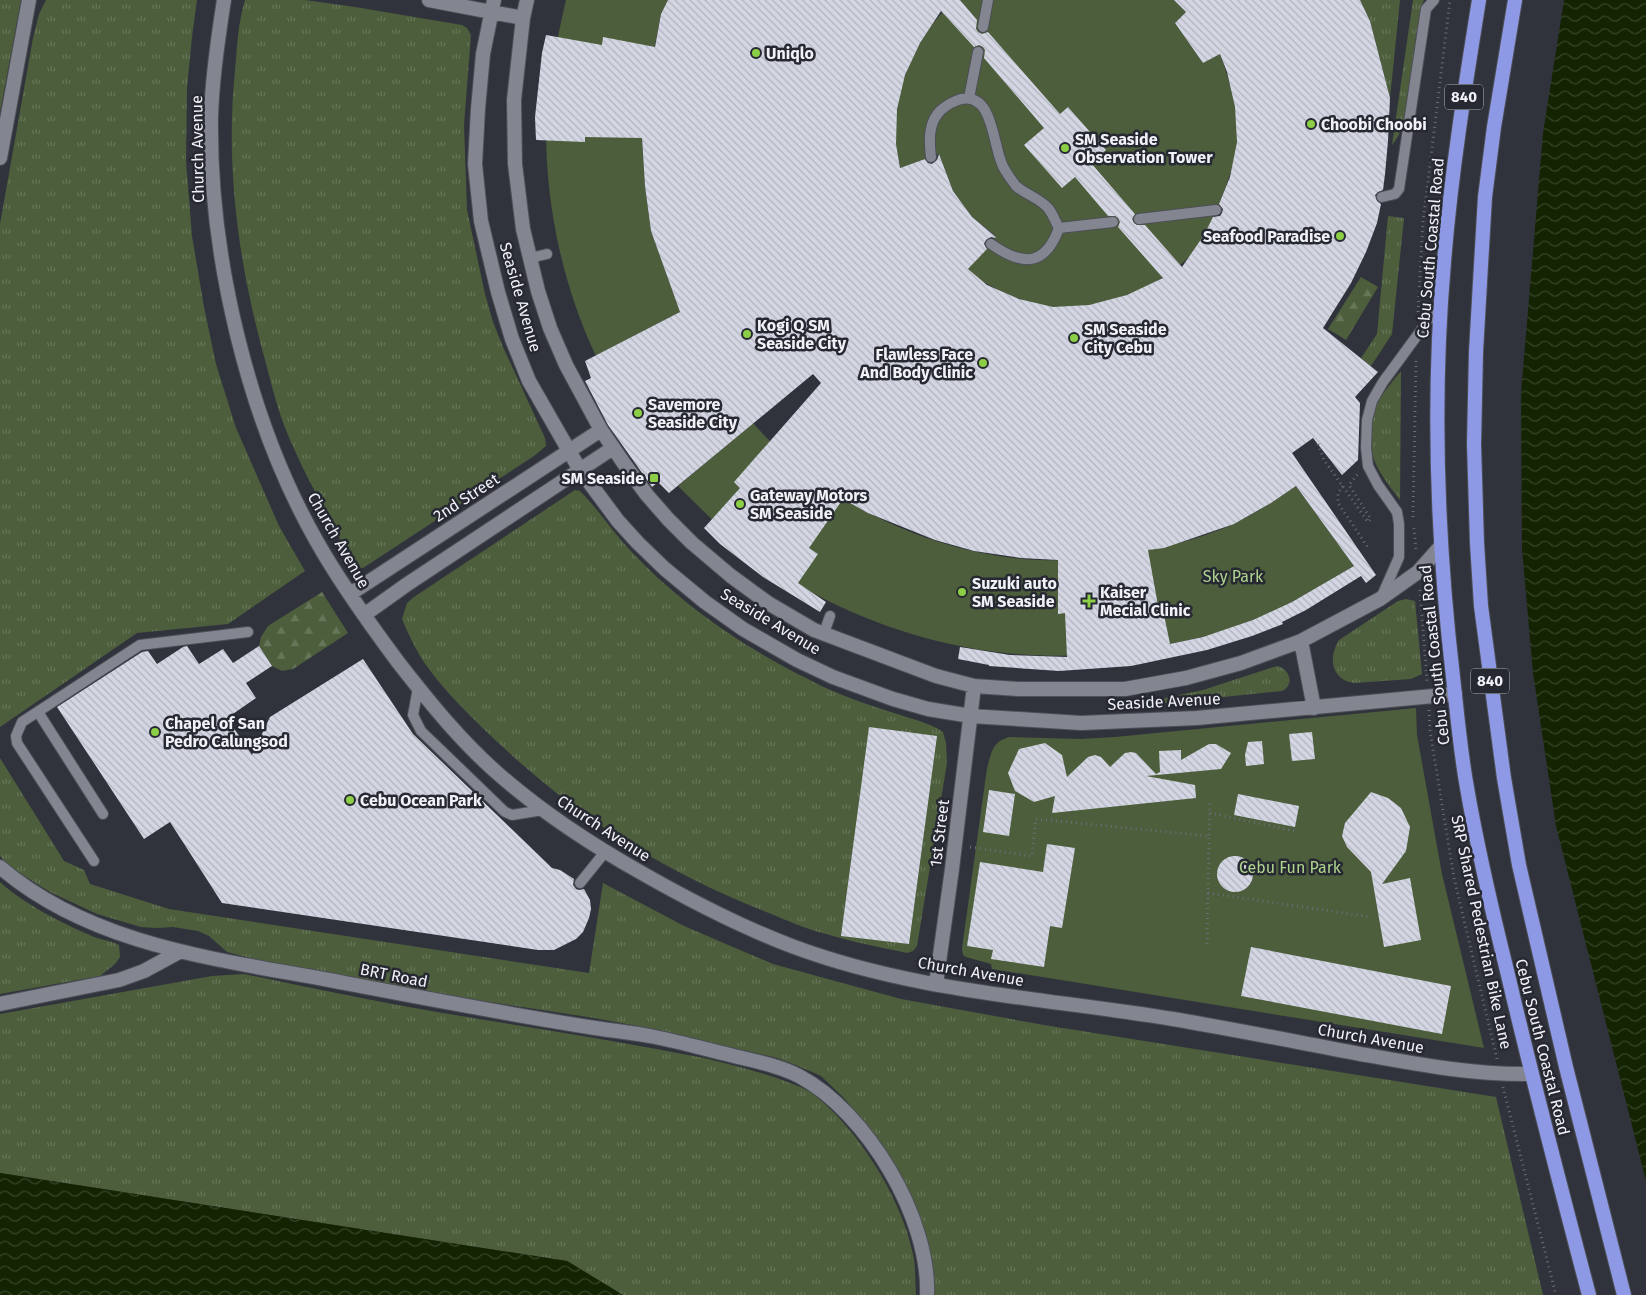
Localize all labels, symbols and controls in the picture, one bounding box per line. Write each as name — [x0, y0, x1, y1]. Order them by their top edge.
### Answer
place label: Uniqlo — [766, 44, 814, 63]
marker: Uniqlo — [750, 47, 762, 59]
road number: 840 — [1445, 84, 1483, 110]
street label: Church Avenue — [187, 95, 208, 203]
place label: Choobi Choobi — [1321, 115, 1427, 134]
marker: Choobi Choobi — [1305, 118, 1317, 130]
place label: SM Seaside Observation Tower — [1075, 130, 1213, 167]
marker: SM Seaside Observation Tower — [1059, 142, 1071, 154]
street label: Cebu South Coastal Road — [1413, 157, 1448, 339]
place label: Seafood Paradise — [1203, 227, 1330, 246]
marker: Seafood Paradise — [1334, 230, 1346, 242]
street label: Seaside Avenue — [496, 240, 545, 354]
place label: Kogi Q SM Seaside City — [757, 316, 847, 353]
place label: SM Seaside City Cebu — [1084, 320, 1167, 357]
marker: Kogi Q SM Seaside City — [741, 328, 753, 340]
marker: SM Seaside City Cebu — [1068, 332, 1080, 344]
place label: Flawless Face And Body Clinic — [859, 345, 973, 382]
marker: Flawless Face And Body Clinic — [977, 357, 989, 369]
place label: Savemore Seaside City — [648, 395, 738, 432]
marker: Savemore Seaside City — [632, 407, 644, 419]
street label: 2nd Street — [430, 469, 503, 526]
place label: SM Seaside — [562, 469, 644, 488]
marker: SM Seaside — [648, 472, 660, 484]
place label: Gateway Motors SM Seaside — [750, 486, 868, 523]
street label: Church Avenue — [303, 489, 374, 592]
marker: Gateway Motors SM Seaside — [734, 498, 746, 510]
street label: Cebu South Coastal Road — [1416, 564, 1453, 746]
park label: Sky Park — [1203, 567, 1264, 586]
place label: Suzuki auto SM Seaside — [972, 574, 1057, 611]
place label: Kaiser Mecial Clinic — [1100, 583, 1191, 620]
street label: Seaside Avenue — [717, 584, 824, 659]
marker: Suzuki auto SM Seaside — [956, 586, 968, 598]
marker: Kaiser Mecial Clinic — [1082, 594, 1096, 608]
road number: 840 — [1471, 668, 1509, 694]
street label: Seaside Avenue — [1107, 689, 1221, 714]
place label: Chapel of San Pedro Calungsod — [165, 714, 288, 751]
marker: Chapel of San Pedro Calungsod — [149, 726, 161, 738]
place label: Cebu Ocean Park — [360, 791, 482, 810]
street label: Church Avenue — [553, 791, 654, 866]
marker: Cebu Ocean Park — [344, 794, 356, 806]
street label: 1st Street — [926, 798, 953, 868]
street label: SRP Shared Pedestrian Bike Lane — [1447, 813, 1516, 1051]
park label: Cebu Fun Park — [1239, 858, 1342, 877]
street label: Church Avenue — [916, 953, 1026, 990]
street label: Cebu South Coastal Road — [1511, 957, 1574, 1137]
street label: BRT Road — [358, 960, 429, 991]
street label: Church Avenue — [1316, 1020, 1426, 1057]

